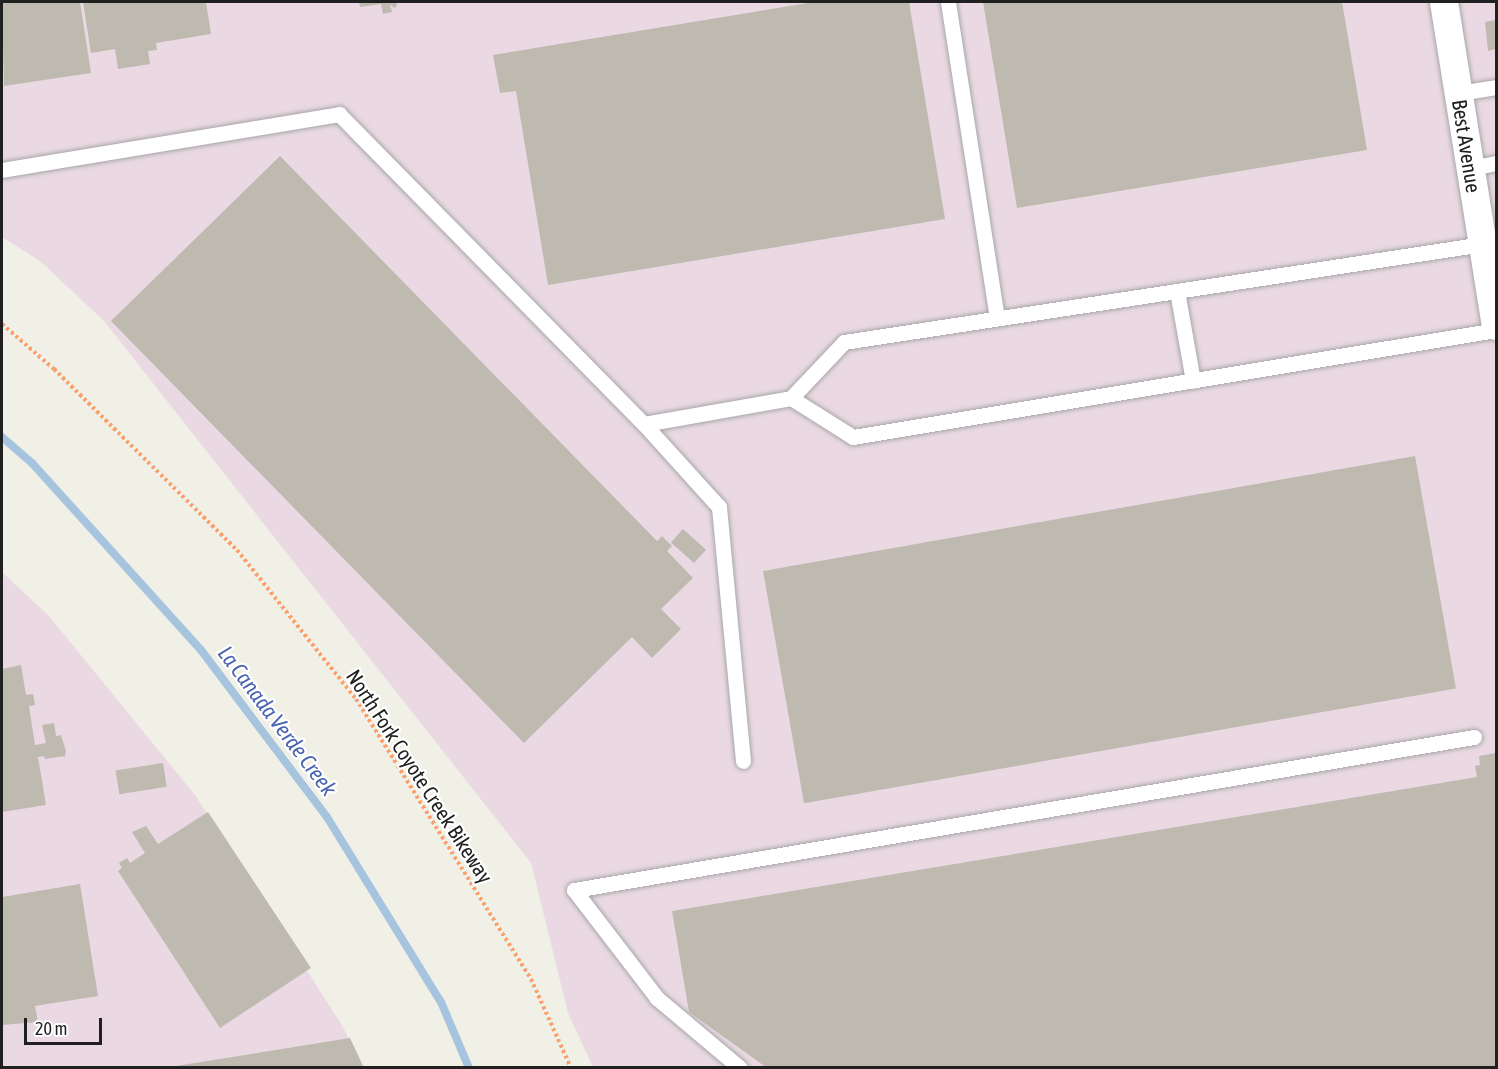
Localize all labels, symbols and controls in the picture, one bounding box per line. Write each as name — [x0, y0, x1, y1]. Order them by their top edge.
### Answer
street label: Best Avenue — [1447, 98, 1487, 194]
water label: La Canada Verde Creek — [212, 641, 342, 801]
street label: North Fork Coyote Creek Bikeway — [341, 664, 499, 888]
scale bar — [27, 1006, 105, 1044]
text: 20 m — [35, 1018, 67, 1039]

